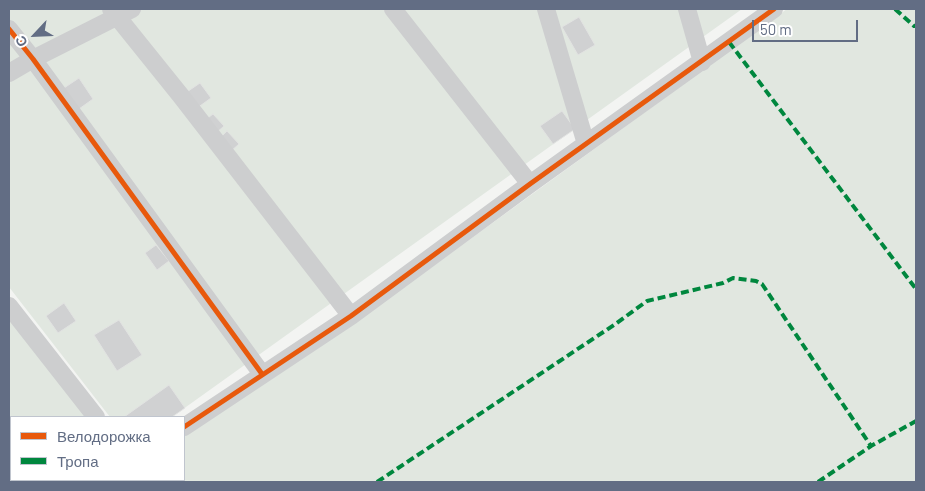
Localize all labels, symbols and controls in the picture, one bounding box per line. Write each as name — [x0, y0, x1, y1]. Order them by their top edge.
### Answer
north arrow — [10, 10, 60, 60]
scale bar — [755, 10, 861, 42]
text: 50 m — [760, 20, 792, 38]
text: С — [11, 33, 31, 50]
legend — [10, 416, 185, 481]
text: Велодорожка — [57, 427, 151, 445]
text: Тропа — [57, 452, 98, 470]

